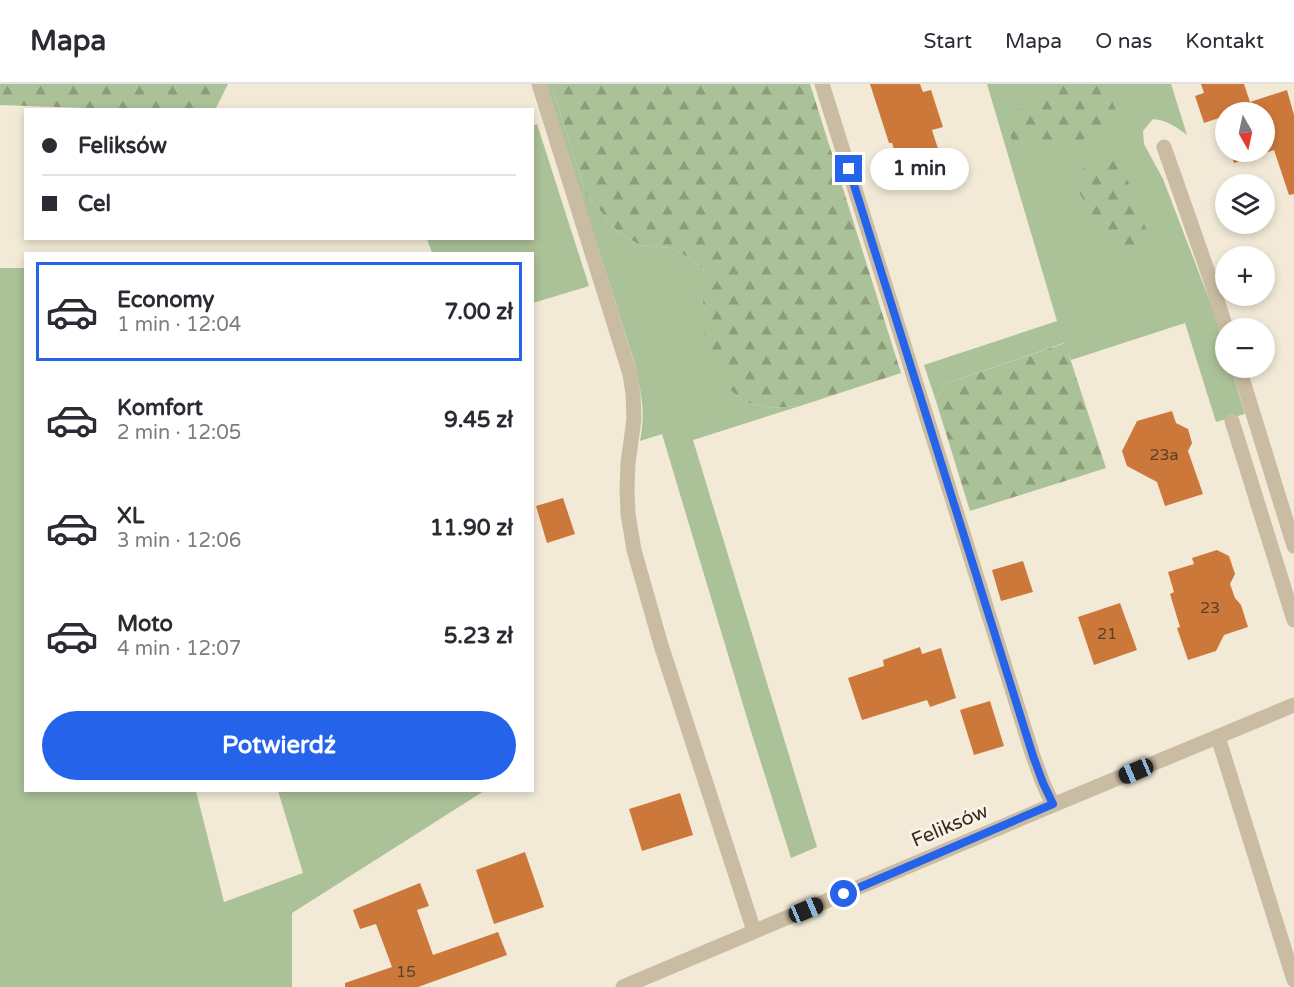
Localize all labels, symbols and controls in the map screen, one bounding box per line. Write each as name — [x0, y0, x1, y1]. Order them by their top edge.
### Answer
text: Mapa — [30, 24, 106, 58]
text: Start — [924, 29, 972, 54]
text: Mapa — [1005, 29, 1062, 54]
text: O nas — [1095, 29, 1152, 54]
text: Kontakt — [1185, 29, 1264, 54]
north arrow — [1215, 102, 1275, 162]
map controls — [1215, 102, 1275, 378]
text: Feliksów — [78, 133, 167, 159]
callout: 1 min — [870, 148, 969, 190]
route end — [835, 155, 862, 182]
text: 1 min — [893, 157, 946, 181]
button: layers — [1215, 174, 1275, 234]
text: Cel — [78, 191, 111, 217]
button: + — [1215, 246, 1275, 306]
icon: car — [45, 285, 99, 339]
text: Economy — [117, 287, 214, 313]
text: 7.00 zł — [445, 299, 513, 325]
text: 1 min · 12:04 — [117, 313, 241, 337]
button: − — [1215, 318, 1275, 378]
icon: car — [45, 393, 99, 447]
text: Komfort — [117, 395, 203, 421]
text: 9.45 zł — [444, 407, 513, 433]
text: 2 min · 12:05 — [117, 421, 241, 445]
house number: 23a — [1149, 445, 1179, 465]
icon: car — [45, 501, 99, 555]
text: XL — [117, 503, 144, 529]
text: 11.90 zł — [430, 515, 513, 541]
text: 3 min · 12:06 — [117, 529, 241, 553]
house number: 23 — [1200, 598, 1220, 618]
icon: car — [45, 609, 99, 663]
text: Moto — [117, 611, 173, 637]
text: 5.23 zł — [444, 623, 513, 649]
house number: 21 — [1097, 624, 1117, 644]
text: 4 min · 12:07 — [117, 637, 241, 661]
button: Potwierdź — [42, 711, 516, 780]
car — [1116, 756, 1156, 786]
street label: Feliksów — [908, 799, 992, 853]
route start — [830, 880, 857, 907]
car — [786, 895, 826, 925]
house number: 15 — [396, 962, 416, 982]

